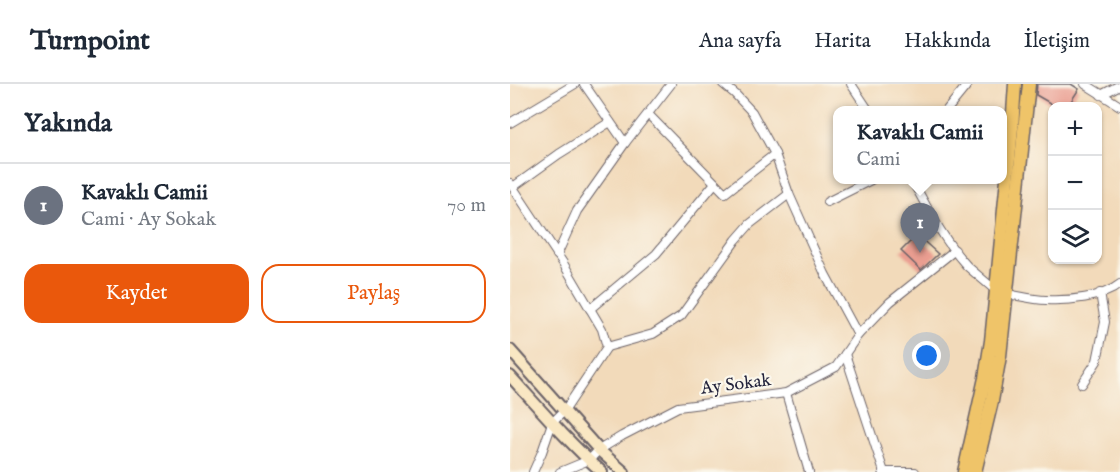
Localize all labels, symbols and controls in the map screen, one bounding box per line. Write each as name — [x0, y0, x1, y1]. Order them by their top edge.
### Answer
text: Turnpoint — [30, 24, 150, 59]
text: Ana sayfa — [699, 28, 781, 55]
text: Harita — [814, 28, 871, 55]
text: Hakkında — [904, 28, 991, 55]
text: İletişim — [1024, 28, 1090, 55]
map controls — [1048, 102, 1102, 264]
button: + — [1048, 102, 1102, 156]
popup — [833, 106, 1007, 184]
text: Yakında — [24, 107, 112, 140]
text: Kavaklı Camii — [857, 119, 983, 147]
text: Cami — [857, 147, 900, 172]
button: − — [1048, 156, 1102, 210]
text: Kavaklı Camii — [81, 179, 208, 207]
text: 1 — [40, 193, 47, 218]
text: 70 m — [447, 193, 486, 218]
pin: 1 — [900, 204, 940, 253]
text: Cami · Ay Sokak — [81, 207, 216, 232]
button: layers — [1048, 210, 1102, 264]
button: Kaydet — [24, 264, 249, 323]
button: Paylaş — [261, 264, 486, 323]
your location — [912, 341, 941, 370]
street label: Ay Sokak — [699, 369, 773, 401]

